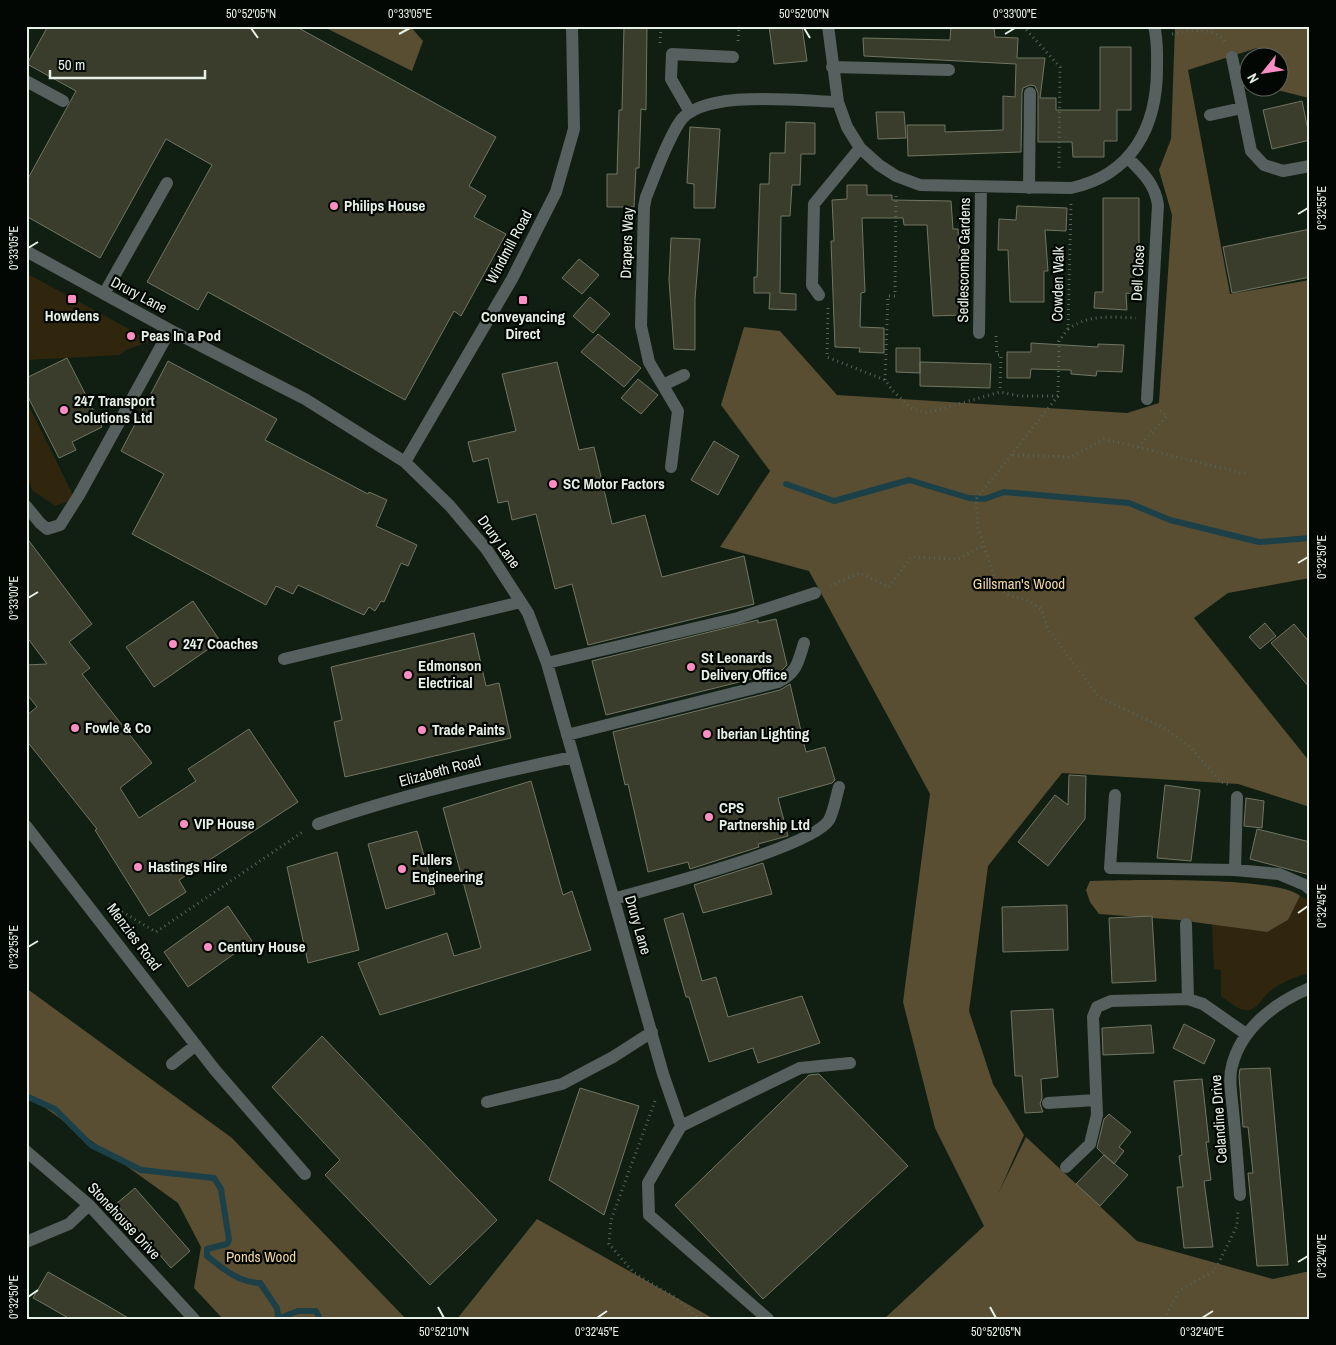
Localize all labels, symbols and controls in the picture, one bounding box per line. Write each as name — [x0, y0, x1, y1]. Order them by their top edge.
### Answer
text: 50°52'05"N — [226, 6, 276, 22]
text: 0°33'05"E — [388, 6, 432, 22]
text: 50°52'00"N — [779, 6, 829, 22]
text: 0°33'00"E — [993, 6, 1037, 22]
scale bar — [50, 48, 205, 80]
north arrow — [1238, 48, 1288, 98]
text: 50 m — [58, 54, 85, 75]
text: N — [1243, 70, 1263, 87]
text: 0°32'55"E — [1314, 186, 1330, 230]
place label: Philips House — [344, 195, 426, 216]
street label: Sedlescombe Gardens — [952, 197, 975, 323]
marker: Philips House — [328, 200, 340, 212]
street label: Windmill Road — [480, 206, 537, 287]
street label: Drapers Way — [615, 206, 638, 279]
text: 0°33'05"E — [6, 226, 22, 270]
street label: Dell Close — [1126, 244, 1149, 302]
street label: Cowden Walk — [1046, 245, 1069, 322]
street label: Drury Lane — [107, 271, 171, 318]
marker: Howdens — [66, 293, 78, 305]
marker: Conveyancing Direct — [517, 294, 529, 306]
place label: Howdens — [45, 305, 99, 326]
place label: Conveyancing Direct — [481, 306, 566, 344]
place label: Peas In a Pod — [141, 325, 221, 346]
marker: Peas In a Pod — [125, 330, 137, 342]
place label: 247 Transport Solutions Ltd — [74, 390, 155, 428]
marker: 247 Transport Solutions Ltd — [58, 404, 70, 416]
place label: SC Motor Factors — [563, 473, 665, 494]
marker: SC Motor Factors — [547, 478, 559, 490]
street label: Drury Lane — [473, 511, 526, 573]
text: 0°32'50"E — [1314, 535, 1330, 579]
park label: Gillsman's Wood — [973, 573, 1065, 594]
text: 0°33'00"E — [6, 576, 22, 620]
place label: 247 Coaches — [183, 633, 258, 654]
marker: 247 Coaches — [167, 638, 179, 650]
place label: St Leonards Delivery Office — [701, 647, 787, 685]
place label: Edmonson Electrical — [418, 655, 482, 693]
marker: St Leonards Delivery Office — [685, 661, 697, 673]
marker: Edmonson Electrical — [402, 669, 414, 681]
place label: Fowle & Co — [85, 717, 151, 738]
place label: Trade Paints — [432, 719, 505, 740]
marker: Fowle & Co — [69, 722, 81, 734]
place label: Iberian Lighting — [717, 723, 810, 744]
marker: Trade Paints — [416, 724, 428, 736]
marker: Iberian Lighting — [701, 728, 713, 740]
street label: Elizabeth Road — [397, 749, 483, 792]
place label: CPS Partnership Ltd — [719, 797, 810, 835]
marker: CPS Partnership Ltd — [703, 811, 715, 823]
place label: VIP House — [194, 813, 255, 834]
marker: VIP House — [178, 818, 190, 830]
place label: Fullers Engineering — [412, 849, 484, 887]
place label: Hastings Hire — [148, 856, 227, 877]
marker: Hastings Hire — [132, 861, 144, 873]
marker: Fullers Engineering — [396, 863, 408, 875]
text: 0°32'45"E — [1314, 884, 1330, 928]
street label: Drury Lane — [620, 893, 657, 957]
street label: Menzies Road — [102, 899, 167, 975]
text: 0°32'55"E — [6, 925, 22, 969]
place label: Century House — [218, 936, 306, 957]
marker: Century House — [202, 941, 214, 953]
street label: Celandine Drive — [1205, 1074, 1232, 1164]
street label: Stonehouse Drive — [83, 1177, 166, 1264]
text: 0°32'40"E — [1314, 1234, 1330, 1278]
park label: Ponds Wood — [226, 1246, 296, 1267]
text: 0°32'50"E — [6, 1275, 22, 1319]
text: 50°52'10"N — [419, 1324, 469, 1340]
text: 0°32'45"E — [575, 1324, 619, 1340]
text: 50°52'05"N — [971, 1324, 1021, 1340]
text: 0°32'40"E — [1180, 1324, 1224, 1340]

